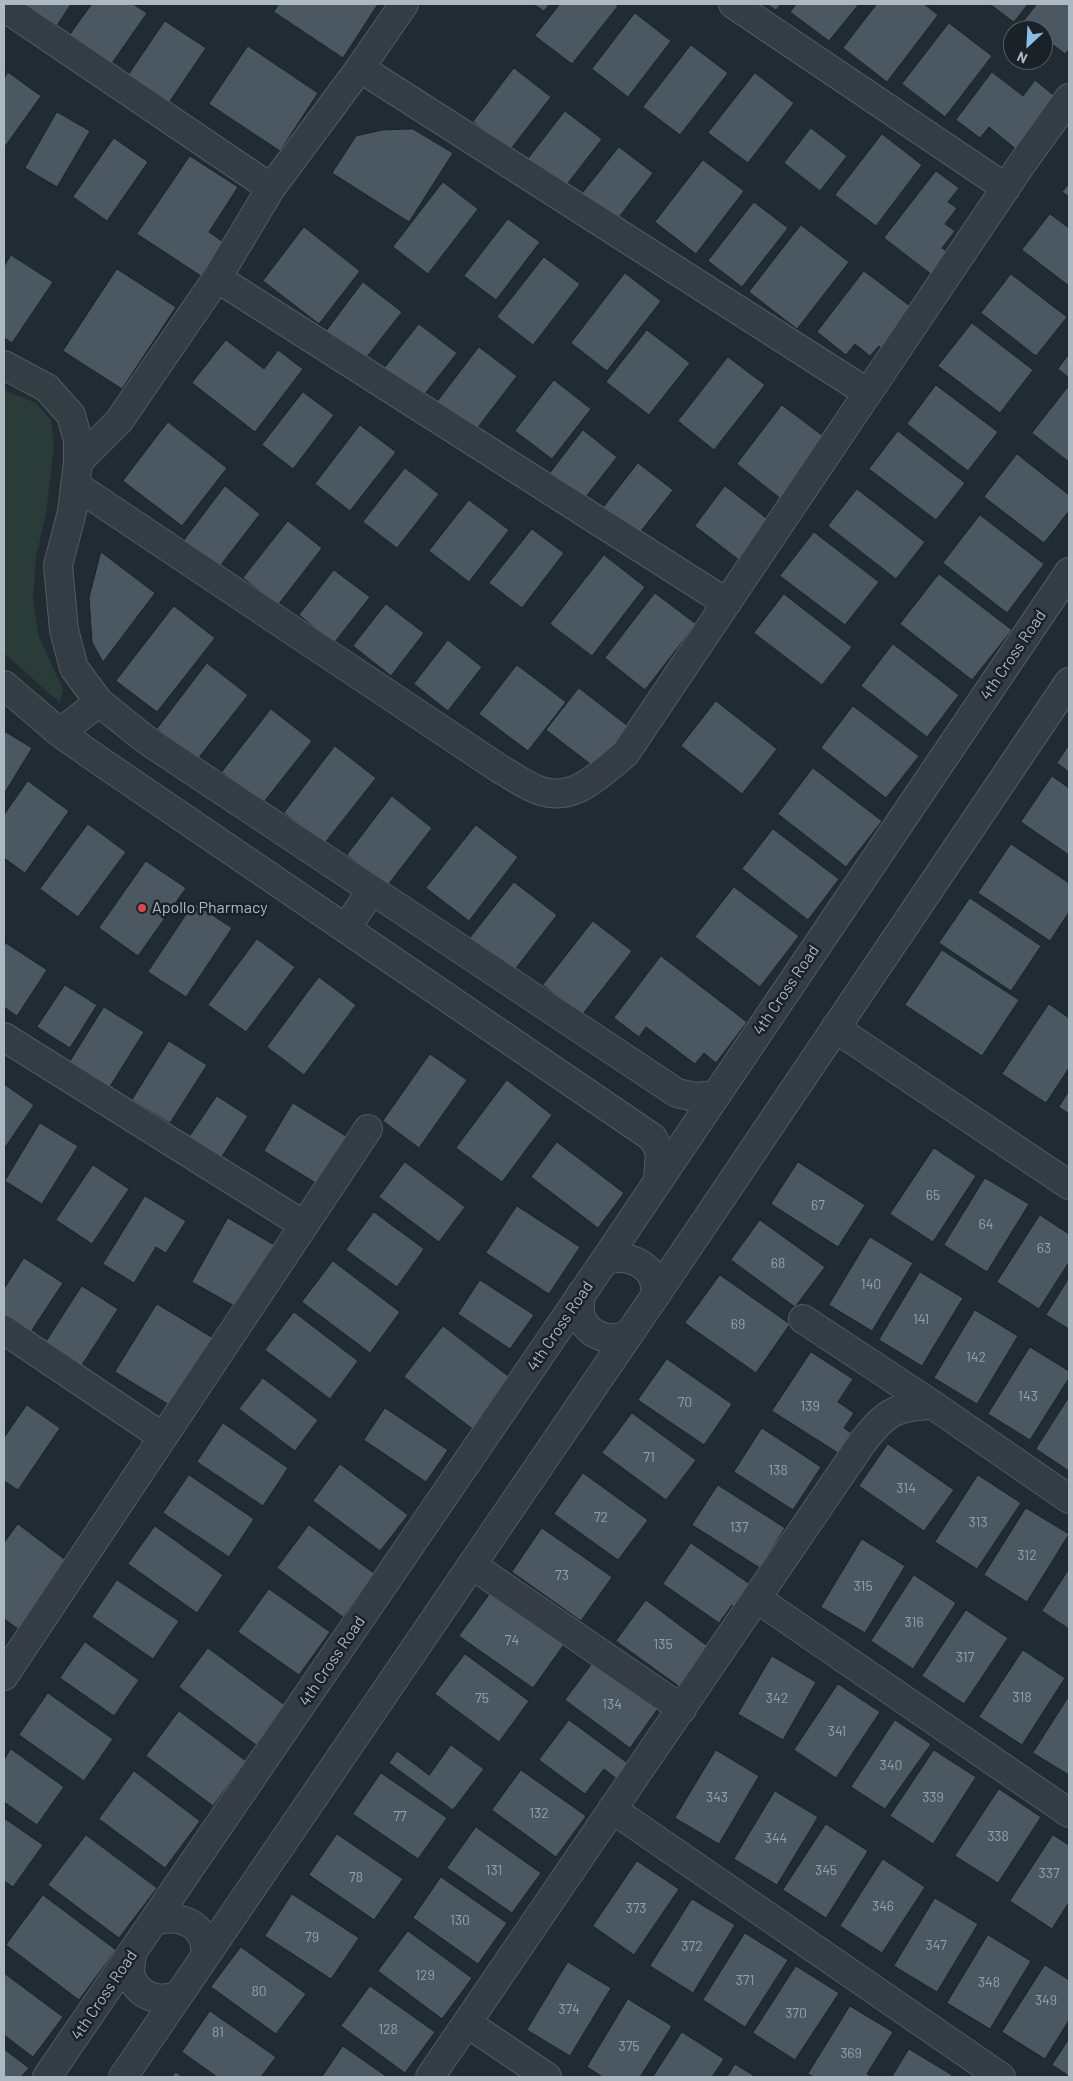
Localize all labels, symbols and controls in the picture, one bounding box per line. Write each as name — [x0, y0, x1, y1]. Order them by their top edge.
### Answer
north arrow — [1003, 20, 1053, 70]
text: N — [1014, 48, 1030, 68]
street label: 4th Cross Road — [976, 606, 1050, 704]
place label: Apollo Pharmacy — [152, 898, 268, 918]
marker: Apollo Pharmacy — [136, 902, 148, 914]
street label: 4th Cross Road — [749, 941, 823, 1039]
house number: 65 — [926, 1187, 940, 1203]
house number: 67 — [811, 1197, 825, 1213]
house number: 64 — [979, 1216, 993, 1232]
house number: 63 — [1037, 1240, 1051, 1256]
house number: 68 — [771, 1255, 785, 1271]
house number: 140 — [861, 1276, 881, 1292]
street label: 4th Cross Road — [523, 1277, 597, 1375]
house number: 141 — [913, 1311, 929, 1327]
house number: 69 — [731, 1316, 745, 1332]
house number: 142 — [966, 1349, 986, 1365]
house number: 143 — [1018, 1388, 1038, 1404]
house number: 70 — [678, 1394, 692, 1410]
house number: 139 — [800, 1398, 820, 1414]
house number: 71 — [643, 1449, 655, 1465]
house number: 138 — [768, 1462, 788, 1478]
house number: 314 — [896, 1480, 916, 1496]
house number: 72 — [594, 1509, 608, 1525]
house number: 313 — [968, 1514, 988, 1530]
house number: 137 — [730, 1519, 748, 1535]
house number: 312 — [1017, 1547, 1037, 1563]
house number: 73 — [555, 1567, 569, 1583]
house number: 315 — [853, 1578, 873, 1594]
street label: 4th Cross Road — [295, 1612, 369, 1710]
house number: 316 — [904, 1614, 924, 1630]
house number: 74 — [505, 1632, 519, 1648]
house number: 135 — [653, 1636, 673, 1652]
house number: 317 — [956, 1649, 974, 1665]
house number: 318 — [1012, 1689, 1032, 1705]
house number: 75 — [475, 1690, 489, 1706]
house number: 342 — [766, 1690, 788, 1706]
house number: 134 — [602, 1696, 622, 1712]
house number: 341 — [828, 1723, 846, 1739]
house number: 340 — [880, 1757, 902, 1773]
house number: 343 — [706, 1789, 728, 1805]
house number: 339 — [922, 1789, 944, 1805]
house number: 132 — [529, 1805, 549, 1821]
house number: 77 — [393, 1808, 407, 1824]
house number: 338 — [987, 1828, 1009, 1844]
house number: 344 — [765, 1830, 787, 1846]
house number: 131 — [486, 1862, 502, 1878]
house number: 345 — [815, 1862, 837, 1878]
house number: 337 — [1038, 1865, 1060, 1881]
house number: 78 — [349, 1869, 363, 1885]
house number: 346 — [872, 1898, 894, 1914]
house number: 373 — [625, 1900, 647, 1916]
house number: 130 — [450, 1912, 470, 1928]
house number: 79 — [305, 1929, 319, 1945]
house number: 347 — [925, 1937, 947, 1953]
house number: 372 — [681, 1938, 703, 1954]
street label: 4th Cross Road — [67, 1946, 141, 2044]
house number: 129 — [415, 1967, 435, 1983]
house number: 371 — [736, 1972, 754, 1988]
house number: 348 — [978, 1974, 1000, 1990]
house number: 80 — [251, 1983, 267, 1999]
house number: 349 — [1035, 1992, 1057, 2008]
house number: 374 — [558, 2001, 580, 2017]
house number: 370 — [785, 2005, 807, 2021]
house number: 128 — [378, 2021, 398, 2037]
house number: 81 — [212, 2024, 224, 2040]
house number: 375 — [618, 2038, 640, 2054]
house number: 369 — [840, 2045, 862, 2061]

